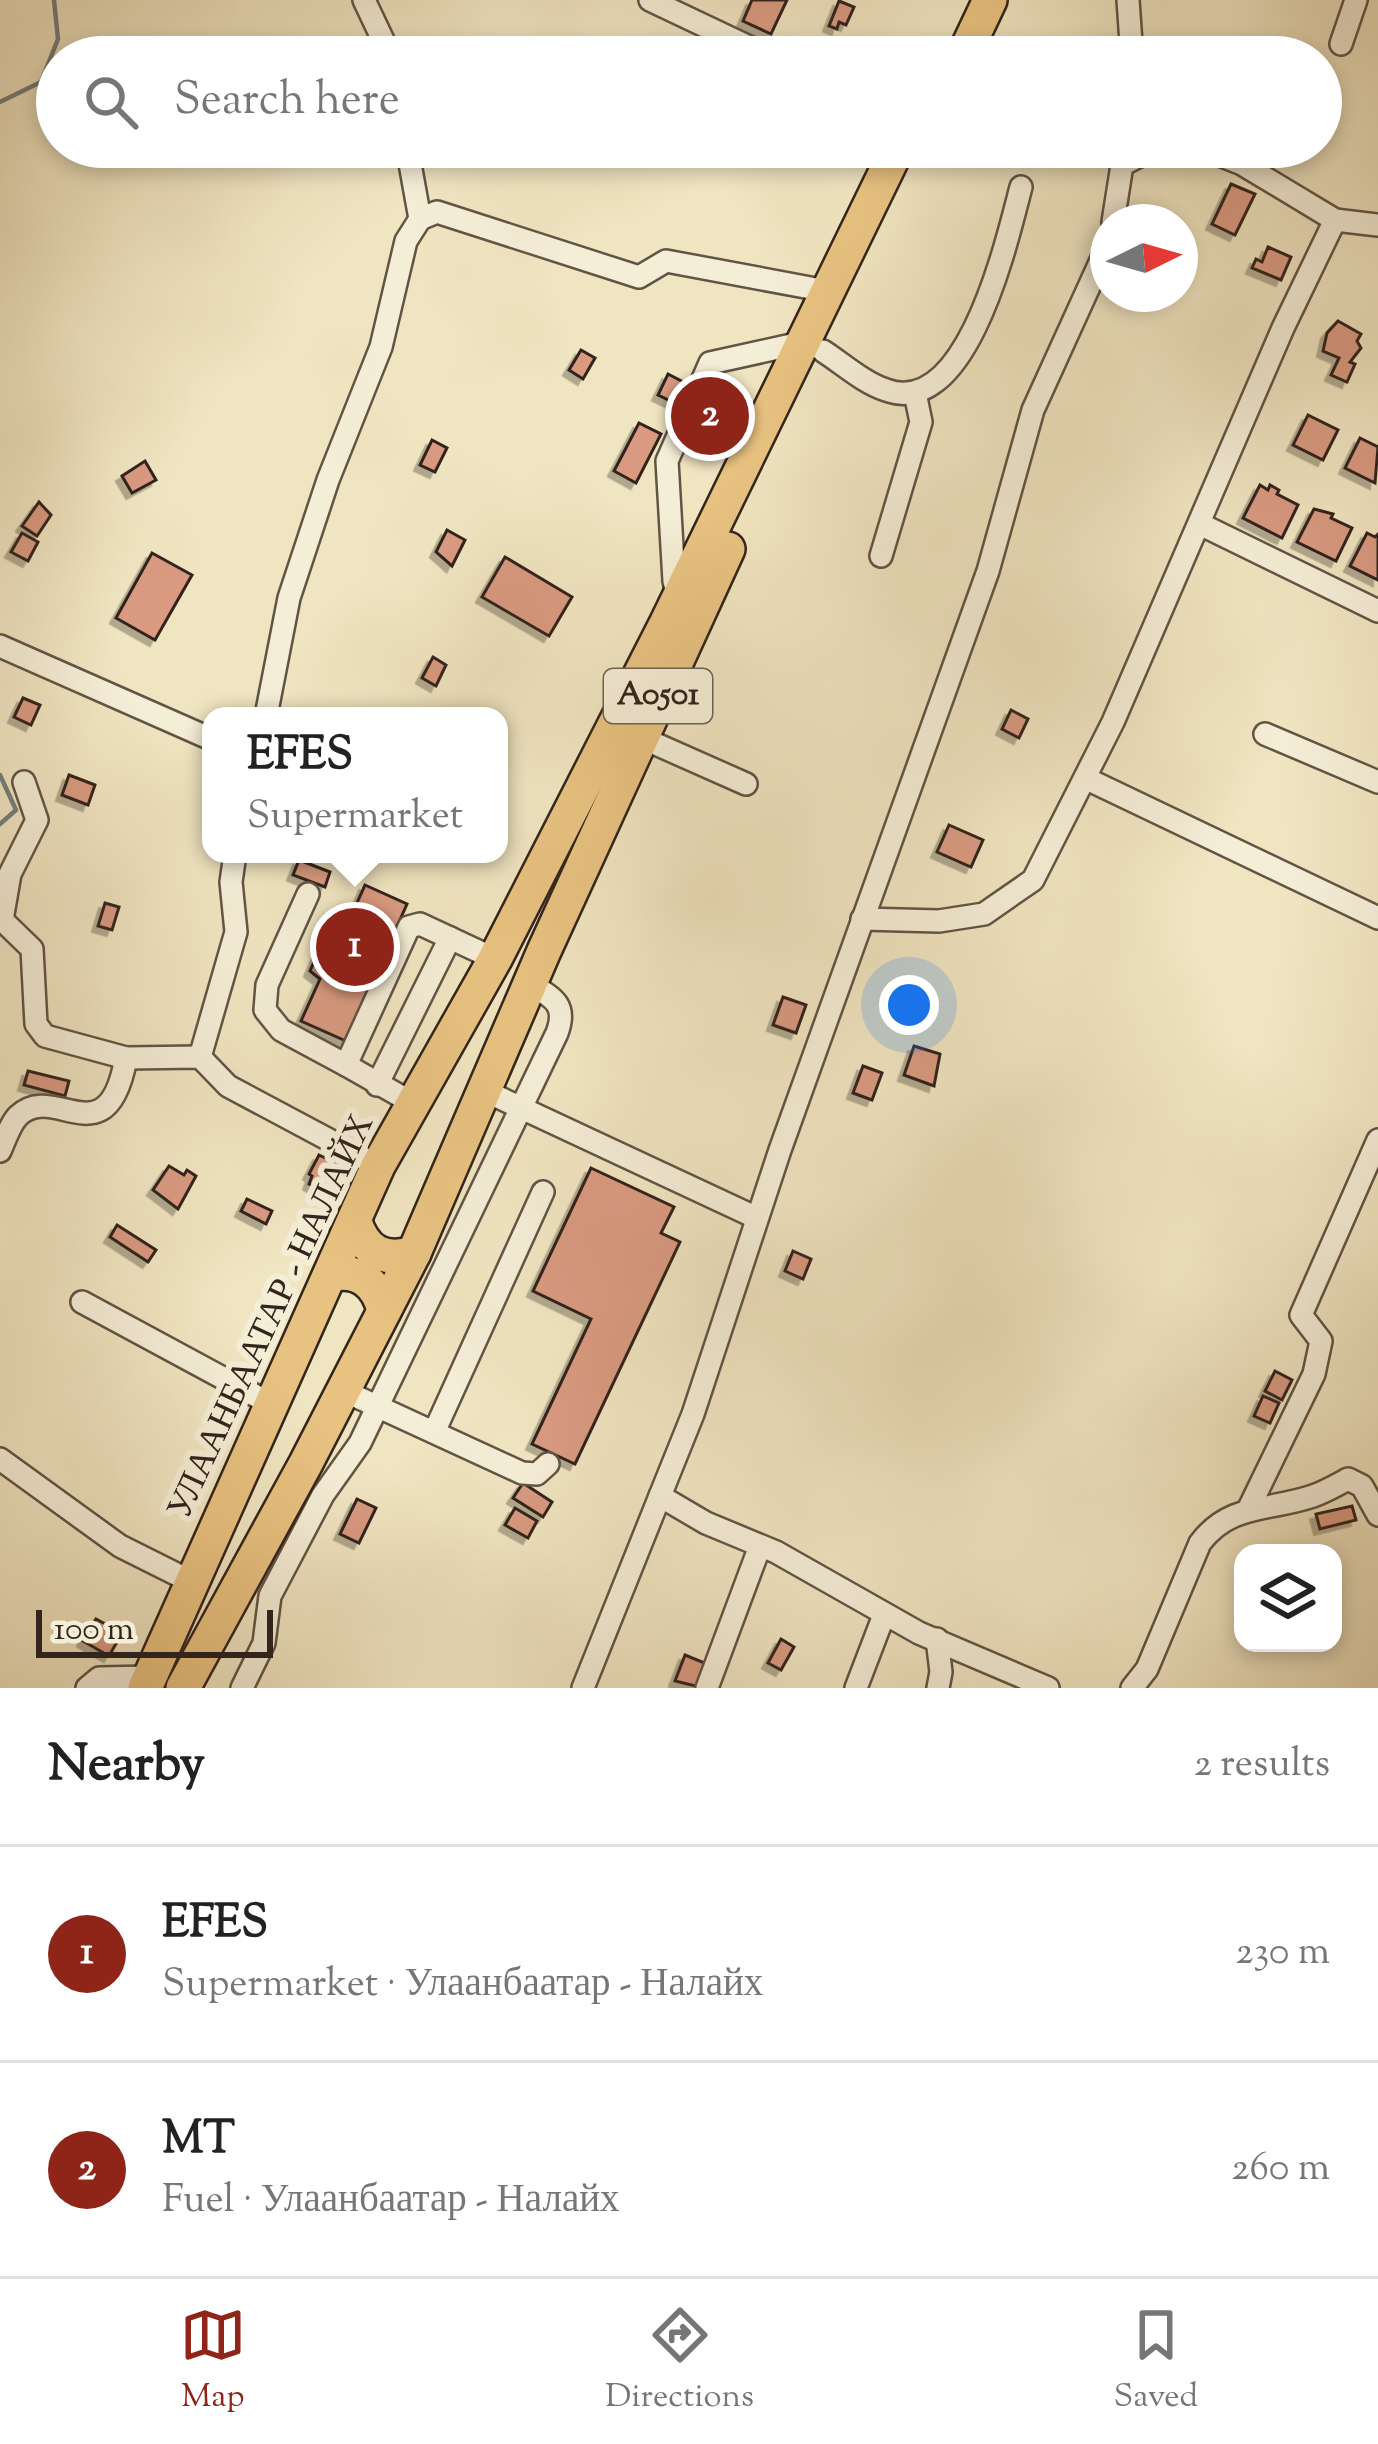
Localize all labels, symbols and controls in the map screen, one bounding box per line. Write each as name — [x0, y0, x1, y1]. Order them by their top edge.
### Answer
search box — [36, 36, 1342, 168]
icon: search — [78, 69, 144, 135]
text: Search here — [174, 70, 400, 135]
north arrow — [1090, 204, 1198, 312]
pin: 2 — [671, 371, 749, 461]
road number: A0501 — [604, 669, 712, 723]
popup — [202, 707, 508, 863]
text: EFES — [247, 725, 353, 790]
text: Supermarket — [247, 790, 463, 846]
pin: 1 — [316, 902, 394, 992]
your location — [879, 975, 939, 1035]
street label: УЛААНБААТАР - НАЛАЙХ — [155, 1106, 389, 1528]
map controls — [1234, 1544, 1342, 1652]
button: layers — [1234, 1544, 1342, 1652]
scale bar — [36, 1604, 273, 1657]
text: 100 m — [54, 1607, 134, 1655]
text: Nearby — [48, 1730, 205, 1803]
text: 2 results — [1194, 1738, 1330, 1794]
text: EFES — [162, 1893, 268, 1958]
text: 1 — [80, 1926, 94, 1982]
text: 230 m — [1235, 1926, 1330, 1982]
text: Supermarket · Улаанбаатар - Налайх — [162, 1958, 763, 2014]
text: MT — [162, 2109, 235, 2174]
text: 2 — [78, 2142, 96, 2198]
text: 260 m — [1231, 2142, 1330, 2198]
text: Fuel · Улаанбаатар - Налайх — [162, 2174, 620, 2230]
tab: Map — [180, 2302, 246, 2422]
tab: Directions — [605, 2302, 754, 2422]
tab: Saved — [1114, 2302, 1198, 2422]

